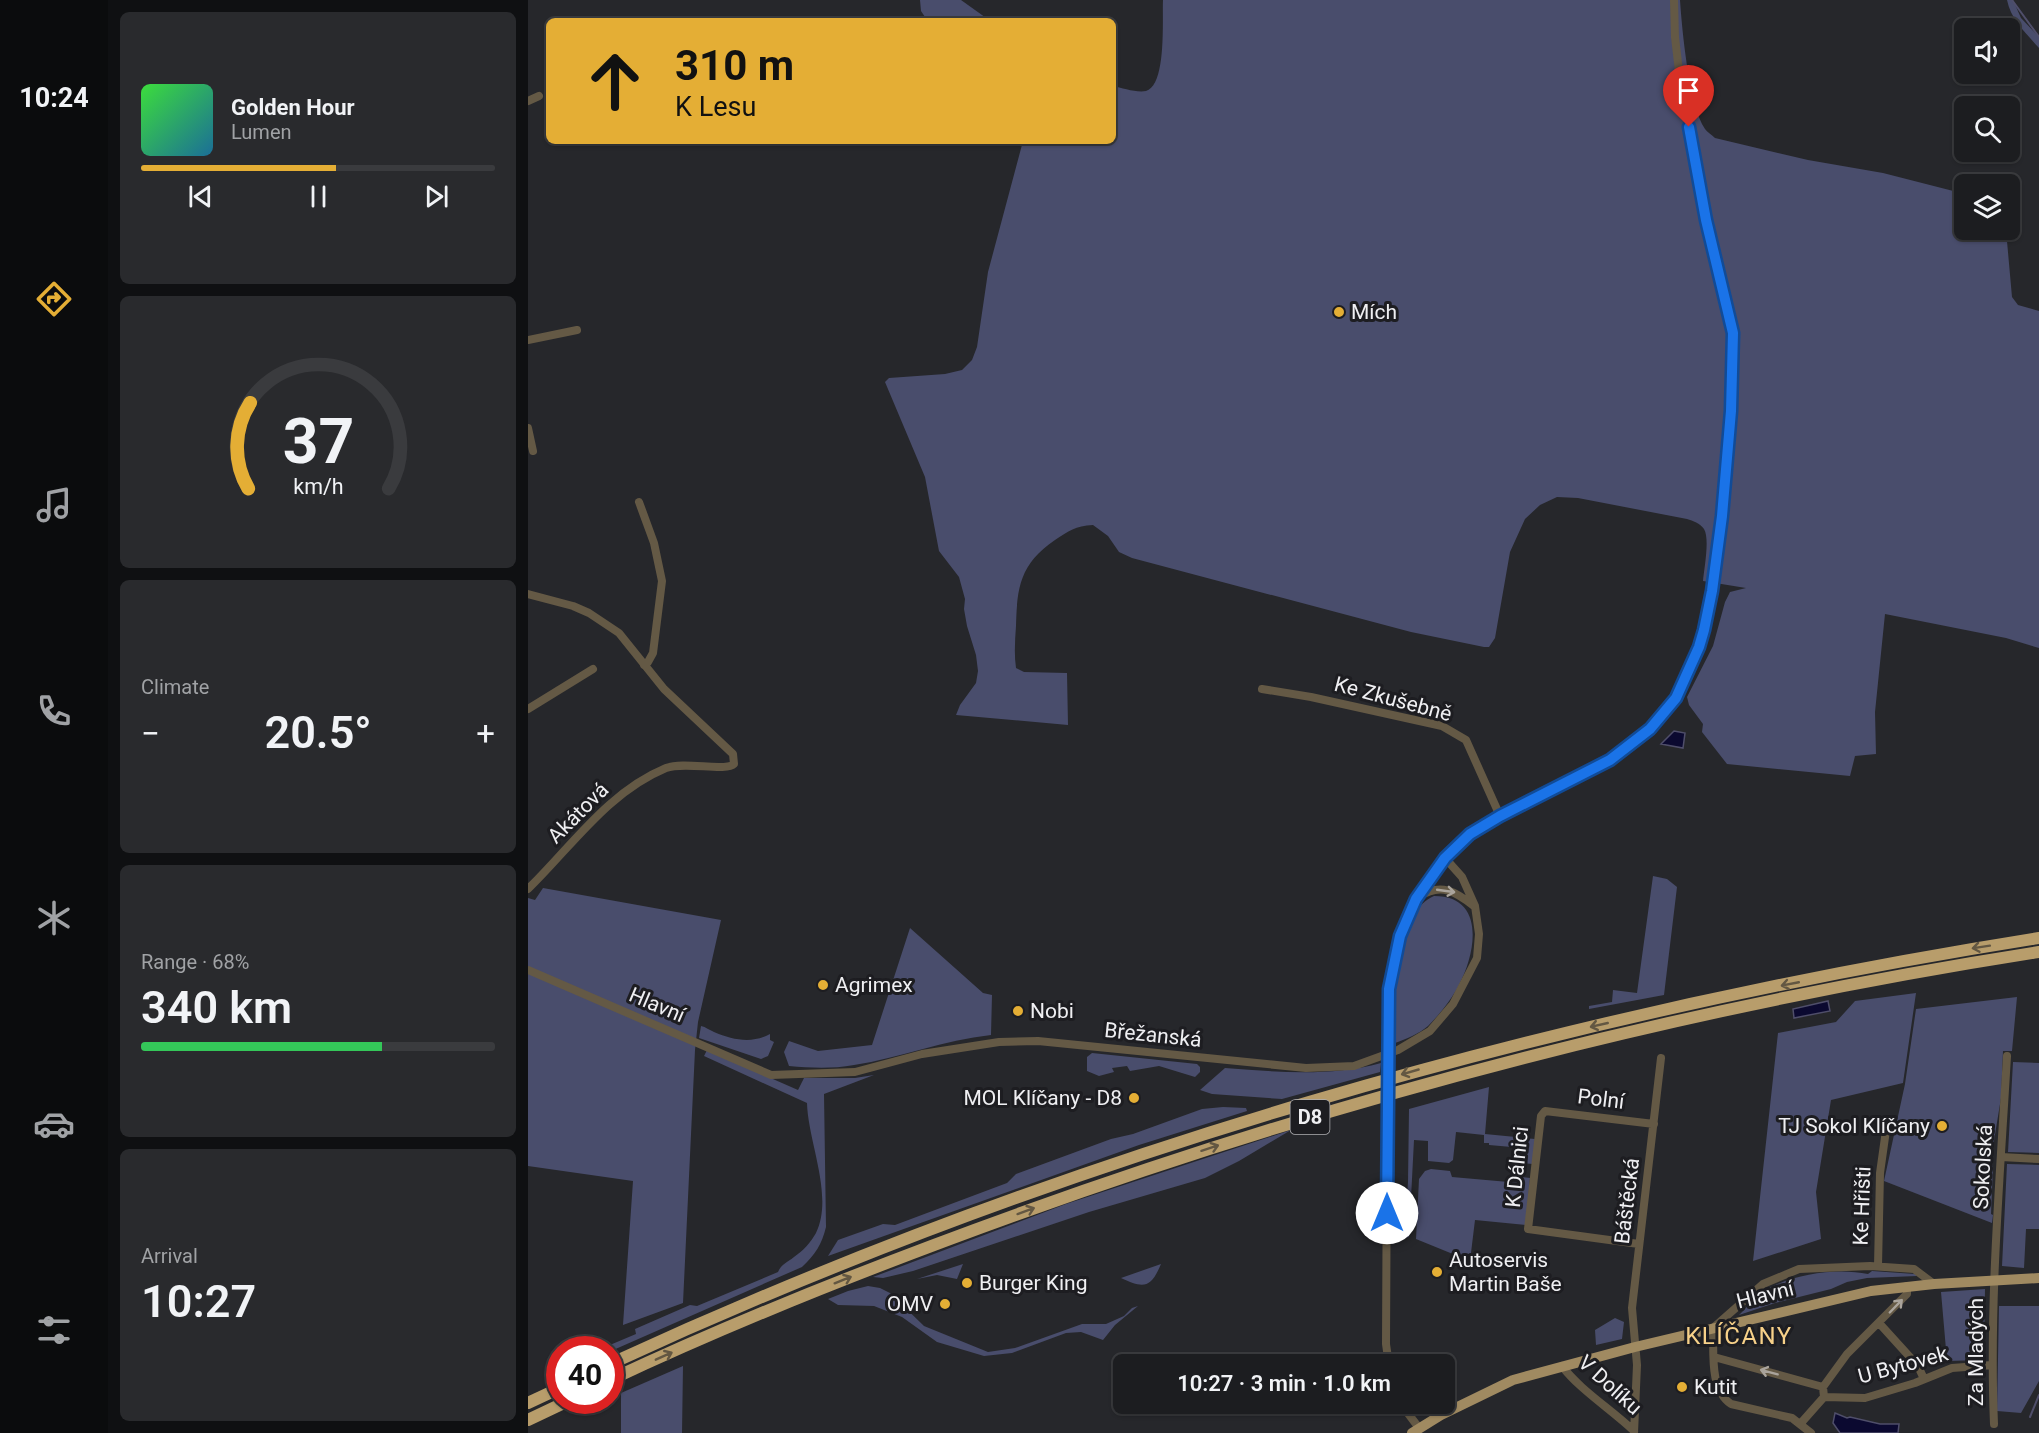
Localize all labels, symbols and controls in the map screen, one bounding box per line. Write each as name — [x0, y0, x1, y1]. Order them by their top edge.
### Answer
map controls — [1954, 18, 2020, 240]
button: sound — [1954, 18, 2020, 84]
text: 310 m — [675, 41, 794, 90]
icon: ahead — [576, 42, 654, 120]
pin — [1663, 65, 1714, 127]
icon: arrive — [1672, 74, 1705, 107]
text: 10:24 — [19, 82, 89, 114]
text: K Lesu — [675, 91, 756, 123]
text: Golden Hour — [231, 95, 355, 120]
button: search — [1954, 96, 2020, 162]
text: Lumen — [231, 120, 292, 144]
button: layers — [1954, 174, 2020, 240]
icon: previous — [184, 180, 217, 213]
icon: pause — [302, 180, 335, 213]
icon: next — [420, 180, 453, 213]
icon: directions — [33, 278, 75, 320]
place label: Mích — [1351, 300, 1397, 324]
marker: Mích — [1332, 305, 1346, 319]
text: 37 — [282, 405, 354, 478]
text: km/h — [293, 475, 343, 500]
icon: music — [33, 484, 75, 526]
street label: Ke Zkušebně — [1332, 672, 1454, 726]
text: Climate — [141, 675, 209, 699]
icon: phone — [33, 690, 75, 732]
text: 20.5° — [264, 706, 372, 759]
text: − — [141, 714, 160, 753]
text: + — [476, 714, 495, 753]
street label: Akátová — [543, 778, 613, 848]
one-way arrow — [1436, 886, 1456, 897]
icon: climate — [33, 897, 75, 939]
one-way arrow — [1972, 941, 1992, 952]
text: Range · 68% — [141, 950, 249, 974]
place label: Agrimex — [835, 973, 913, 997]
marker: Agrimex — [816, 978, 830, 992]
one-way arrow — [1780, 979, 1800, 990]
text: 340 km — [141, 981, 292, 1034]
street label: Hlavní — [625, 983, 689, 1028]
place label: Nobi — [1030, 999, 1074, 1023]
marker: Nobi — [1011, 1004, 1025, 1018]
street label: Břežanská — [1103, 1018, 1203, 1052]
one-way arrow — [1590, 1019, 1609, 1031]
one-way arrow — [1401, 1067, 1420, 1078]
street label: Polní — [1576, 1084, 1627, 1114]
place label: MOL Klíčany - D8 — [963, 1086, 1122, 1110]
marker: MOL Klíčany - D8 — [1127, 1091, 1141, 1105]
road number: D8 — [1290, 1100, 1330, 1134]
icon: car — [33, 1103, 75, 1145]
place label: TJ Sokol Klíčany — [1778, 1114, 1930, 1138]
marker: TJ Sokol Klíčany — [1935, 1119, 1949, 1133]
street label: Sokolská — [1969, 1124, 1997, 1210]
street label: K Dálnici — [1501, 1125, 1533, 1209]
one-way arrow — [1200, 1141, 1219, 1152]
street label: Báštěcká — [1610, 1157, 1644, 1245]
street label: Ke Hřišti — [1849, 1166, 1875, 1246]
position arrow — [1355, 1181, 1419, 1245]
one-way arrow — [1016, 1205, 1035, 1216]
text: Arrival — [141, 1244, 198, 1268]
place label: Autoservis Martin Baše — [1449, 1248, 1562, 1296]
marker: Autoservis Martin Baše — [1430, 1265, 1444, 1279]
place label: Burger King — [979, 1271, 1088, 1295]
one-way arrow — [833, 1274, 852, 1285]
text: 10:27 — [141, 1275, 256, 1328]
marker: Burger King — [960, 1276, 974, 1290]
street label: Hlavní — [1734, 1276, 1797, 1314]
place label: OMV — [887, 1292, 934, 1316]
marker: OMV — [938, 1297, 952, 1311]
one-way arrow — [1888, 1298, 1903, 1313]
street label: Za Mladých — [1964, 1298, 1988, 1406]
icon: filters — [33, 1309, 75, 1351]
district label: KLÍČANY — [1685, 1321, 1793, 1350]
speed limit sign: 40 — [546, 1336, 624, 1414]
street label: U Bytovek — [1855, 1341, 1951, 1389]
one-way arrow — [654, 1350, 672, 1362]
street label: V Dolíku — [1573, 1350, 1647, 1420]
one-way arrow — [1760, 1365, 1779, 1377]
text: 10:27 · 3 min · 1.0 km — [1177, 1371, 1391, 1396]
place label: Kutit — [1694, 1375, 1737, 1399]
marker: Kutit — [1675, 1380, 1689, 1394]

